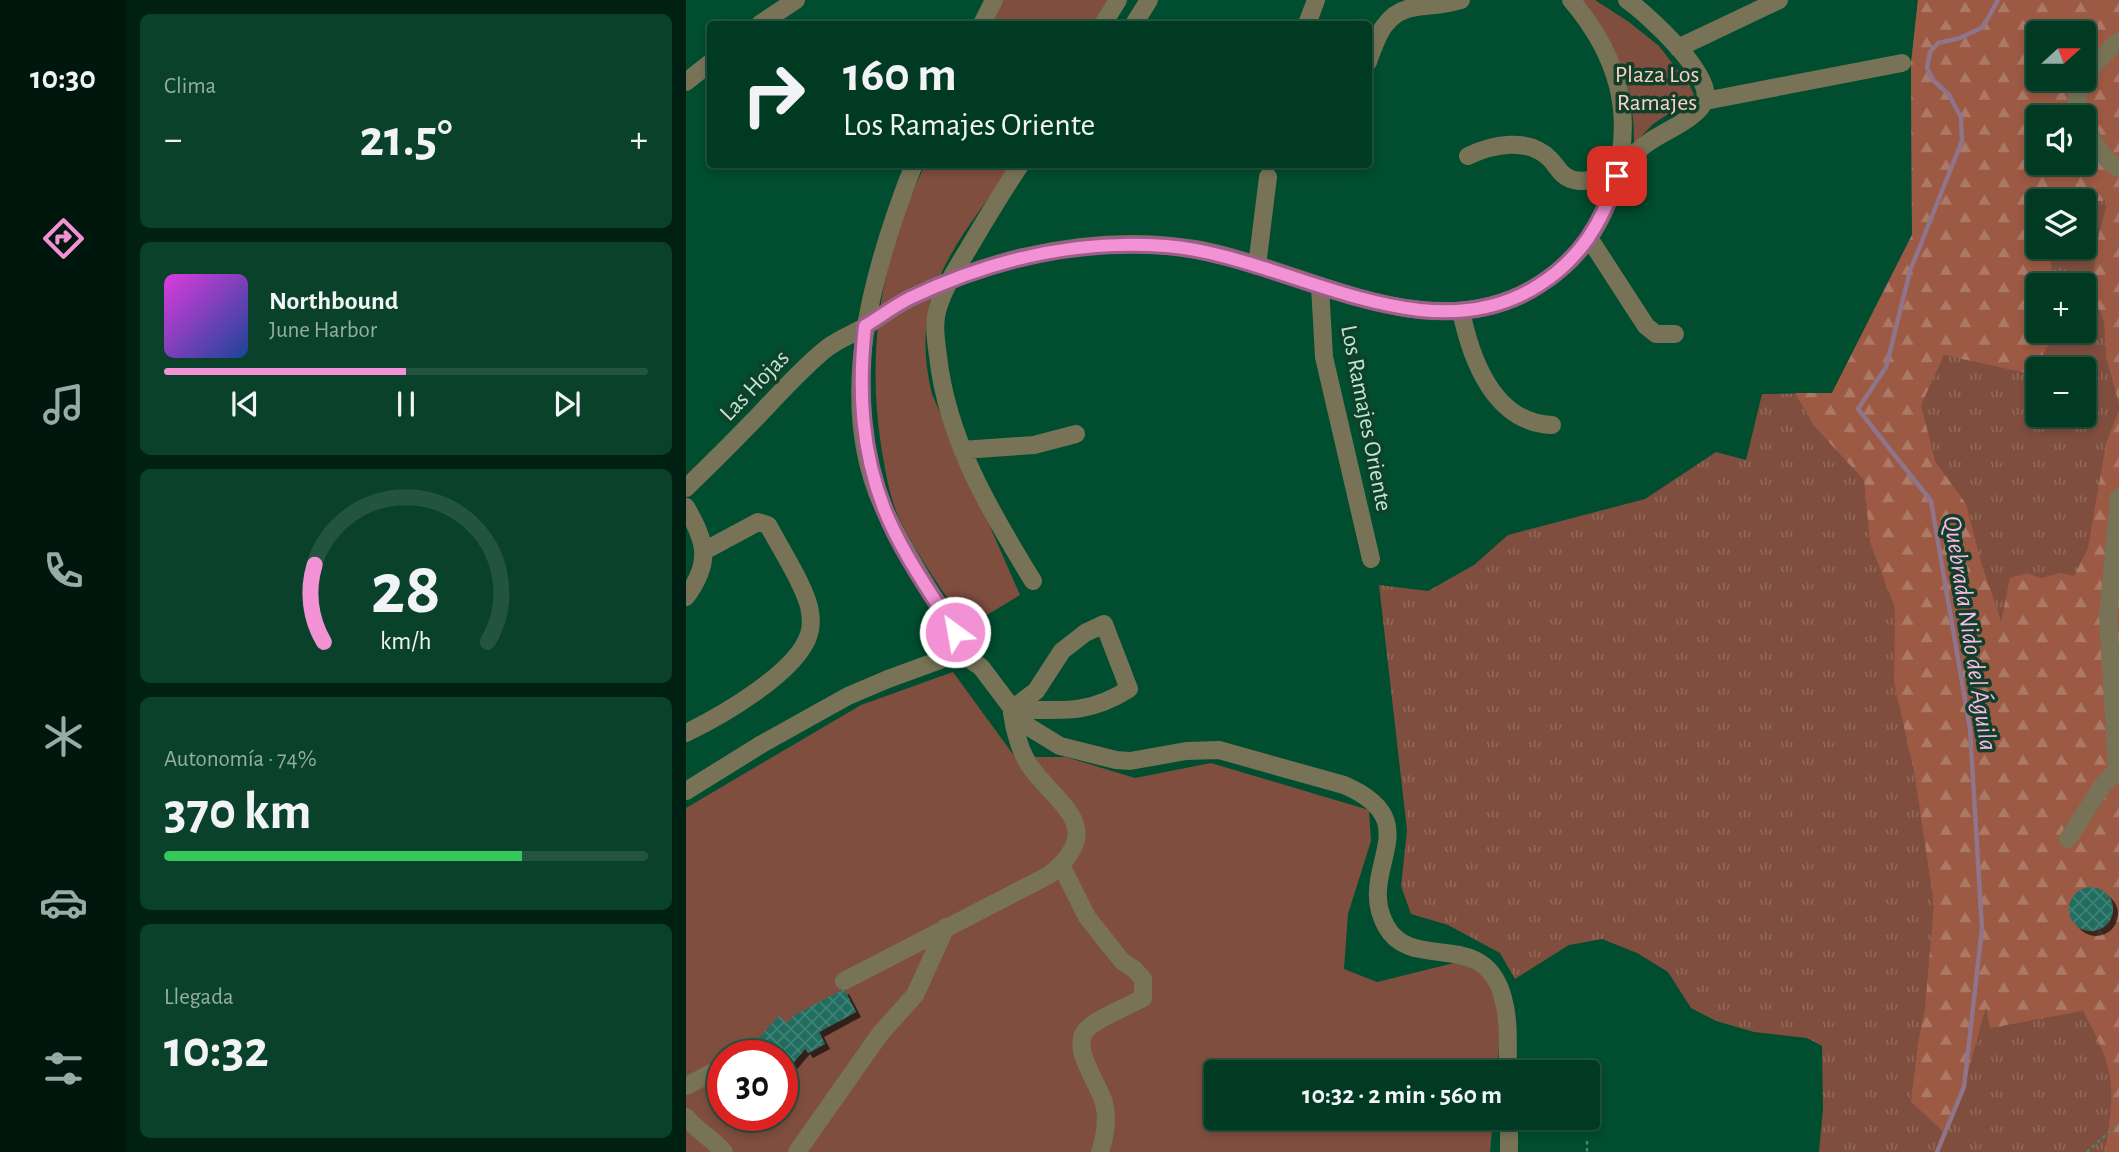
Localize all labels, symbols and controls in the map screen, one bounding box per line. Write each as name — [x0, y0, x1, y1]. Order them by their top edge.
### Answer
north arrow — [2026, 21, 2096, 91]
map controls — [2026, 21, 2096, 427]
icon: right — [728, 49, 819, 140]
text: 160 m — [843, 51, 957, 100]
text: 10:30 — [30, 62, 96, 94]
park label: Plaza Los Ramajes — [1615, 63, 1699, 115]
text: Clima — [164, 75, 216, 98]
button: sound — [2026, 105, 2096, 175]
text: Los Ramajes Oriente — [843, 109, 1095, 141]
text: 21.5° — [360, 113, 452, 165]
text: − — [164, 121, 182, 159]
text: + — [630, 121, 648, 159]
pin — [1587, 146, 1647, 206]
icon: arrive — [1598, 157, 1636, 195]
button: layers — [2026, 189, 2096, 259]
icon: directions — [39, 214, 88, 263]
button: + — [2026, 273, 2096, 343]
text: Northbound — [269, 288, 398, 314]
text: June Harbor — [269, 319, 377, 342]
street label: Los Ramajes Oriente — [1336, 323, 1396, 513]
street label: Las Hojas — [716, 346, 794, 426]
button: − — [2026, 357, 2096, 427]
icon: music — [39, 380, 88, 429]
icon: previous — [226, 385, 264, 423]
icon: pause — [387, 385, 425, 423]
icon: next — [548, 385, 586, 423]
water label: Quebrada Nido del Águila — [1939, 514, 2002, 752]
icon: phone — [39, 546, 88, 595]
text: 28 — [371, 554, 441, 627]
position arrow — [918, 595, 992, 669]
text: km/h — [380, 629, 432, 654]
icon: climate — [39, 712, 88, 761]
text: Autonomía · 74% — [164, 748, 317, 771]
text: 370 km — [164, 786, 312, 838]
icon: car — [39, 878, 88, 927]
text: Llegada — [164, 986, 234, 1009]
text: 10:32 — [164, 1024, 269, 1076]
speed limit sign: 30 — [707, 1040, 798, 1131]
icon: filters — [39, 1044, 88, 1093]
text: 10:32 · 2 min · 560 m — [1302, 1082, 1502, 1108]

